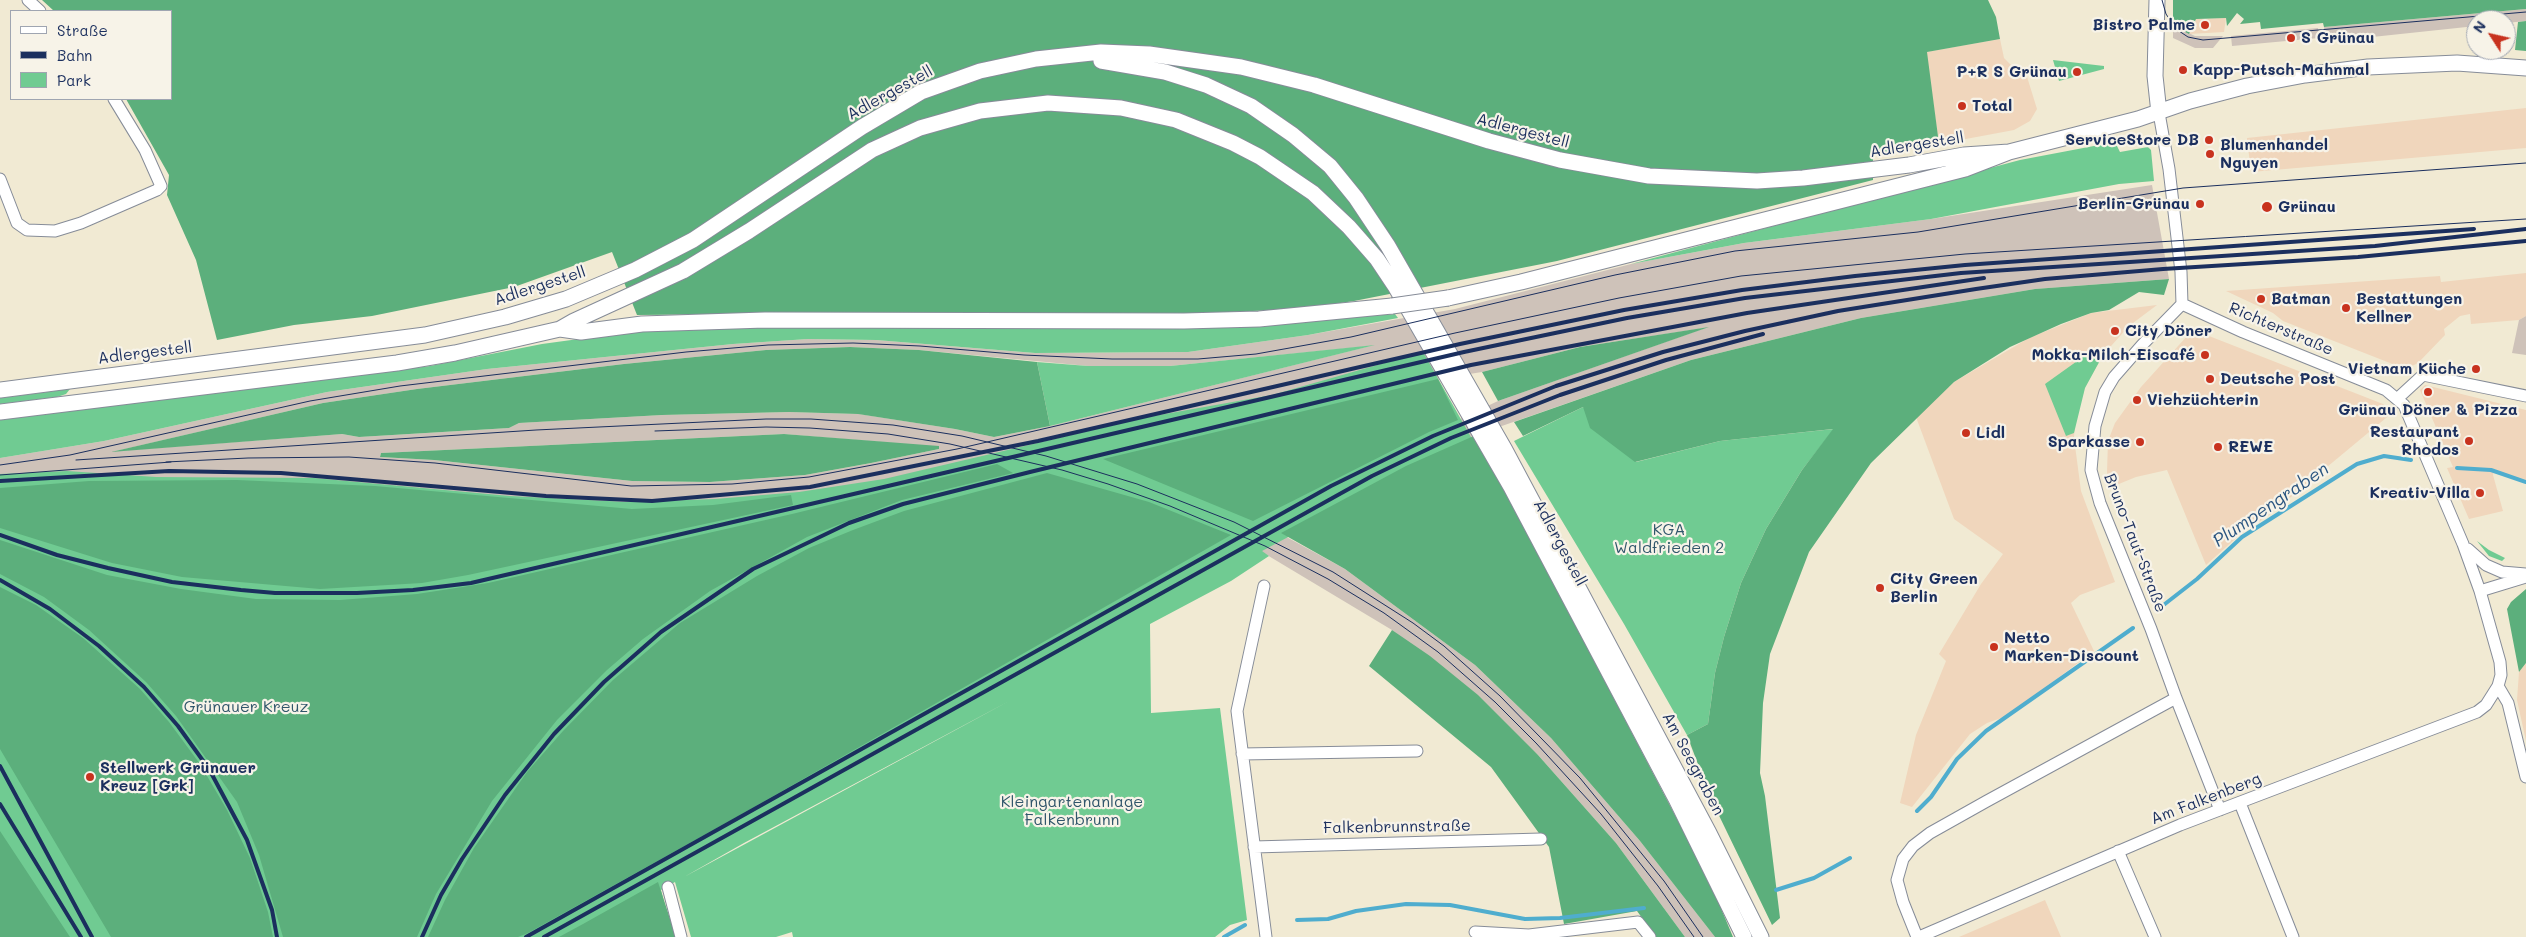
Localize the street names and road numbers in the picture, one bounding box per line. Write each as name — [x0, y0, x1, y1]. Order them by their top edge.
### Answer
street label: Adlergestell — [844, 62, 936, 124]
street label: Adlergestell — [1475, 109, 1571, 153]
street label: Adlergestell — [1869, 128, 1965, 162]
street label: Adlergestell — [492, 262, 588, 310]
street label: Richterstraße — [2226, 298, 2336, 360]
street label: Adlergestell — [97, 338, 193, 368]
street label: Bruno-Taut-Straße — [2100, 471, 2170, 615]
street label: Adlergestell — [1529, 497, 1591, 589]
street label: Am Seegraben — [1658, 709, 1728, 819]
street label: Am Falkenberg — [2148, 769, 2264, 829]
street label: Falkenbrunnstraße — [1323, 816, 1471, 838]

